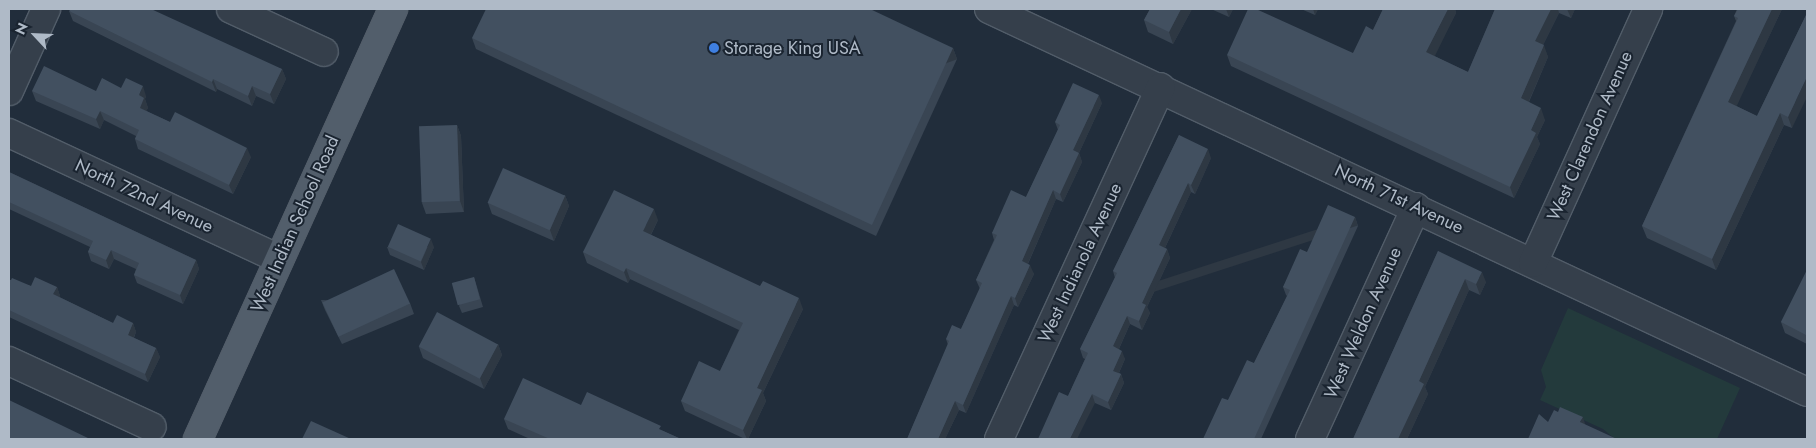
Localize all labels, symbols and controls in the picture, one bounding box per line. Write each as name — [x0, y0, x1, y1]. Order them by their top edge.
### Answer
north arrow — [10, 10, 60, 60]
text: N — [10, 19, 33, 38]
place label: Storage King USA — [724, 37, 861, 59]
marker: Storage King USA — [708, 42, 720, 54]
street label: West Clarendon Avenue — [1543, 48, 1637, 224]
street label: West Indian School Road — [246, 132, 344, 316]
street label: North 72nd Avenue — [71, 155, 217, 237]
street label: North 71st Avenue — [1331, 160, 1467, 238]
street label: West Indianola Avenue — [1034, 180, 1126, 346]
street label: West Weldon Avenue — [1320, 244, 1406, 402]

